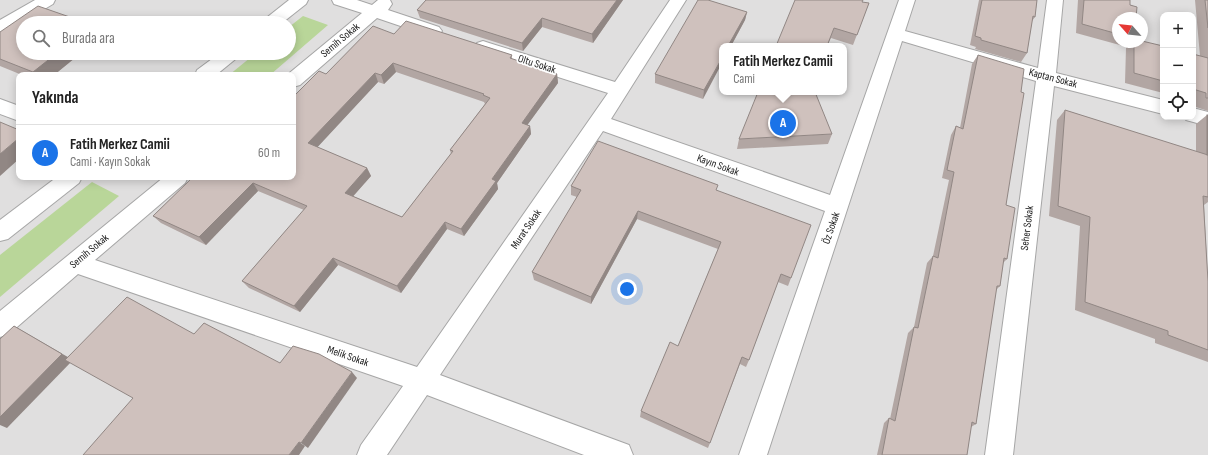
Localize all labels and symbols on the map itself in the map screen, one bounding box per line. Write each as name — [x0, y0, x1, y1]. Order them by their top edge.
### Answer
north arrow — [1112, 12, 1148, 48]
street label: Semih Sokak — [318, 20, 363, 60]
street label: Oltu Sokak — [516, 52, 558, 76]
street label: Kaptan Sokak — [1027, 65, 1079, 91]
pin: A — [770, 108, 796, 138]
street label: Kayın Sokak — [695, 151, 742, 179]
street label: Seher Sokak — [1018, 204, 1036, 251]
street label: Murat Sokak — [508, 206, 545, 251]
street label: Öz Sokak — [819, 210, 843, 246]
street label: Semih Sokak — [67, 231, 112, 271]
your location — [617, 279, 637, 299]
street label: Melik Sokak — [325, 343, 371, 369]

